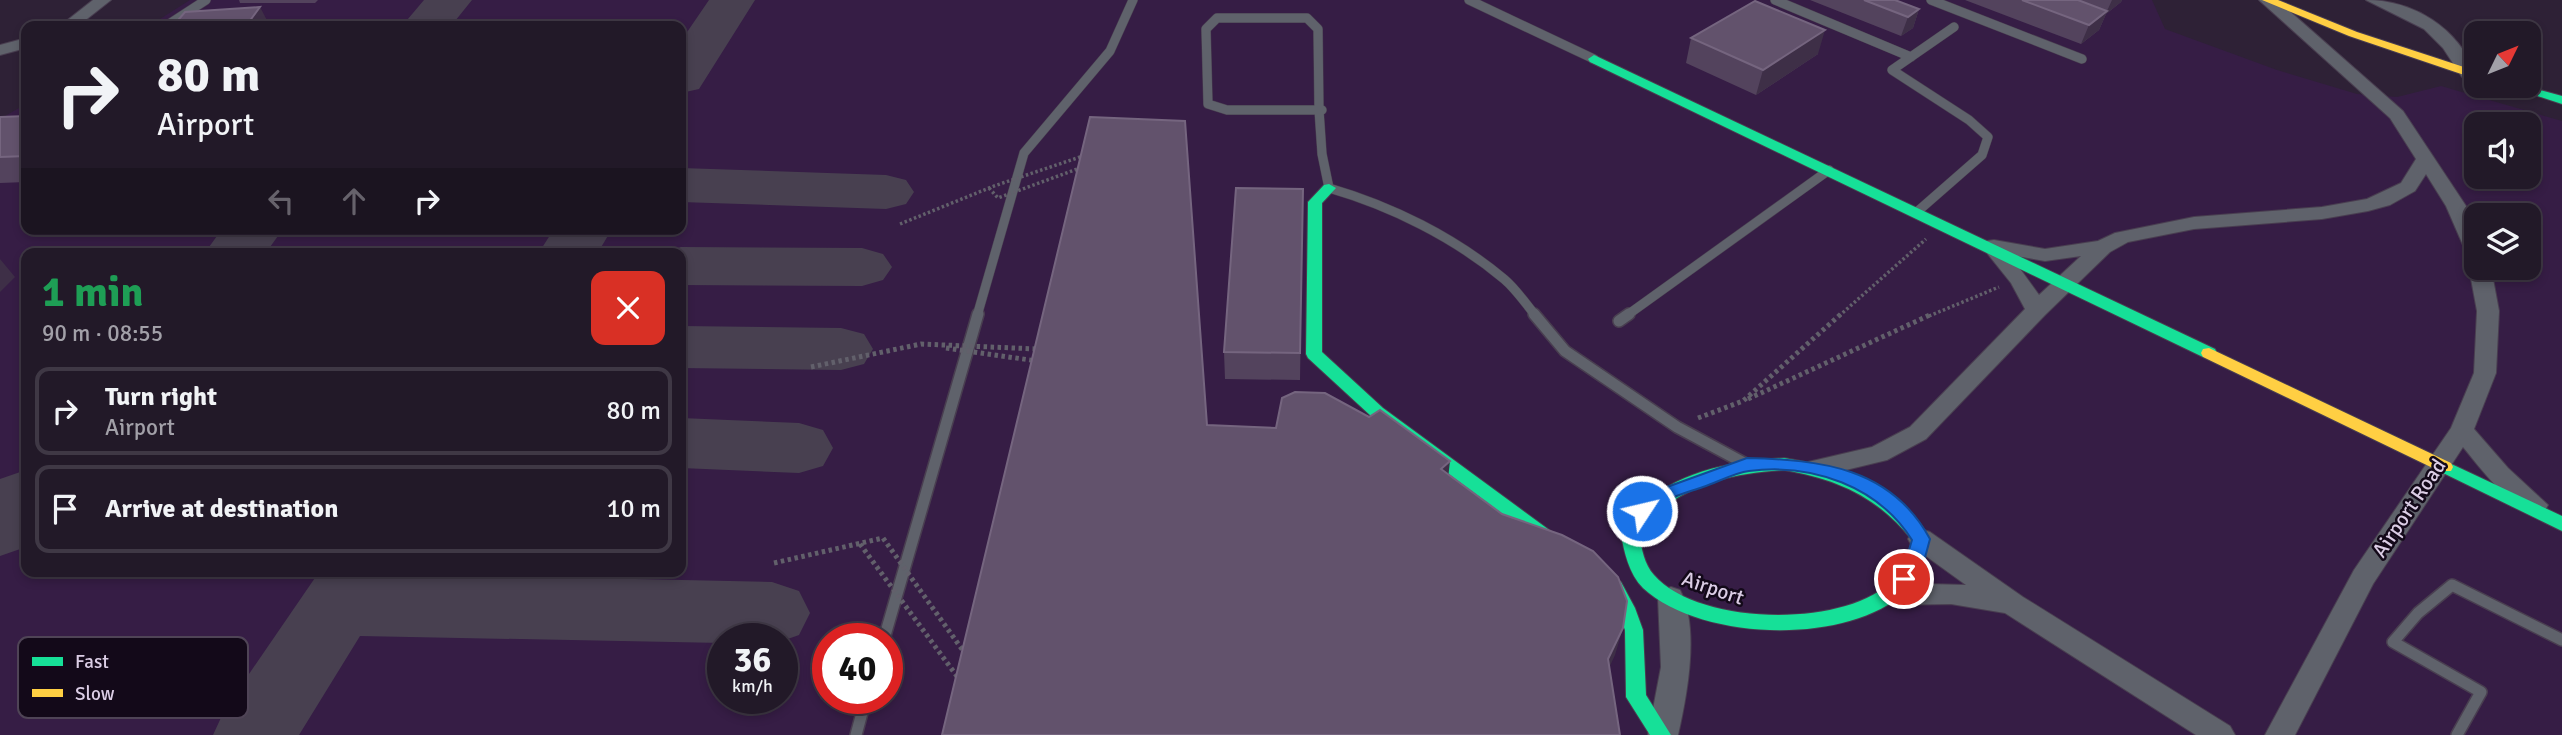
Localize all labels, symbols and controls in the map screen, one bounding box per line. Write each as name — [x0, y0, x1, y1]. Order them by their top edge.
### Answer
north arrow — [2464, 21, 2541, 98]
map controls — [2464, 21, 2541, 280]
text: 80 m — [157, 45, 260, 105]
icon: right — [42, 49, 133, 140]
text: Airport — [157, 105, 254, 144]
button: sound — [2464, 112, 2541, 189]
icon: left — [262, 182, 300, 220]
icon: ahead — [335, 182, 373, 220]
icon: right — [408, 182, 446, 220]
button: layers — [2464, 203, 2541, 280]
text: 1 min — [42, 267, 143, 318]
button: close — [591, 271, 665, 345]
text: 90 m · 08:55 — [42, 319, 163, 348]
text: Turn right — [105, 381, 217, 413]
icon: right — [46, 392, 84, 430]
text: 80 m — [606, 395, 661, 427]
text: Airport — [105, 413, 175, 442]
street label: Airport Road — [2367, 454, 2451, 562]
position arrow — [1605, 474, 1679, 548]
icon: arrive — [46, 490, 84, 528]
text: Arrive at destination — [105, 493, 338, 525]
text: 10 m — [606, 493, 661, 525]
pin — [1874, 549, 1934, 609]
icon: arrive — [1885, 560, 1923, 598]
street label: Airport — [1679, 565, 1747, 611]
speed limit sign: 40 — [812, 623, 903, 714]
legend — [18, 637, 248, 718]
text: 36 — [734, 638, 771, 681]
text: Fast — [75, 650, 109, 674]
text: km/h — [732, 675, 773, 697]
text: Slow — [75, 682, 115, 706]

